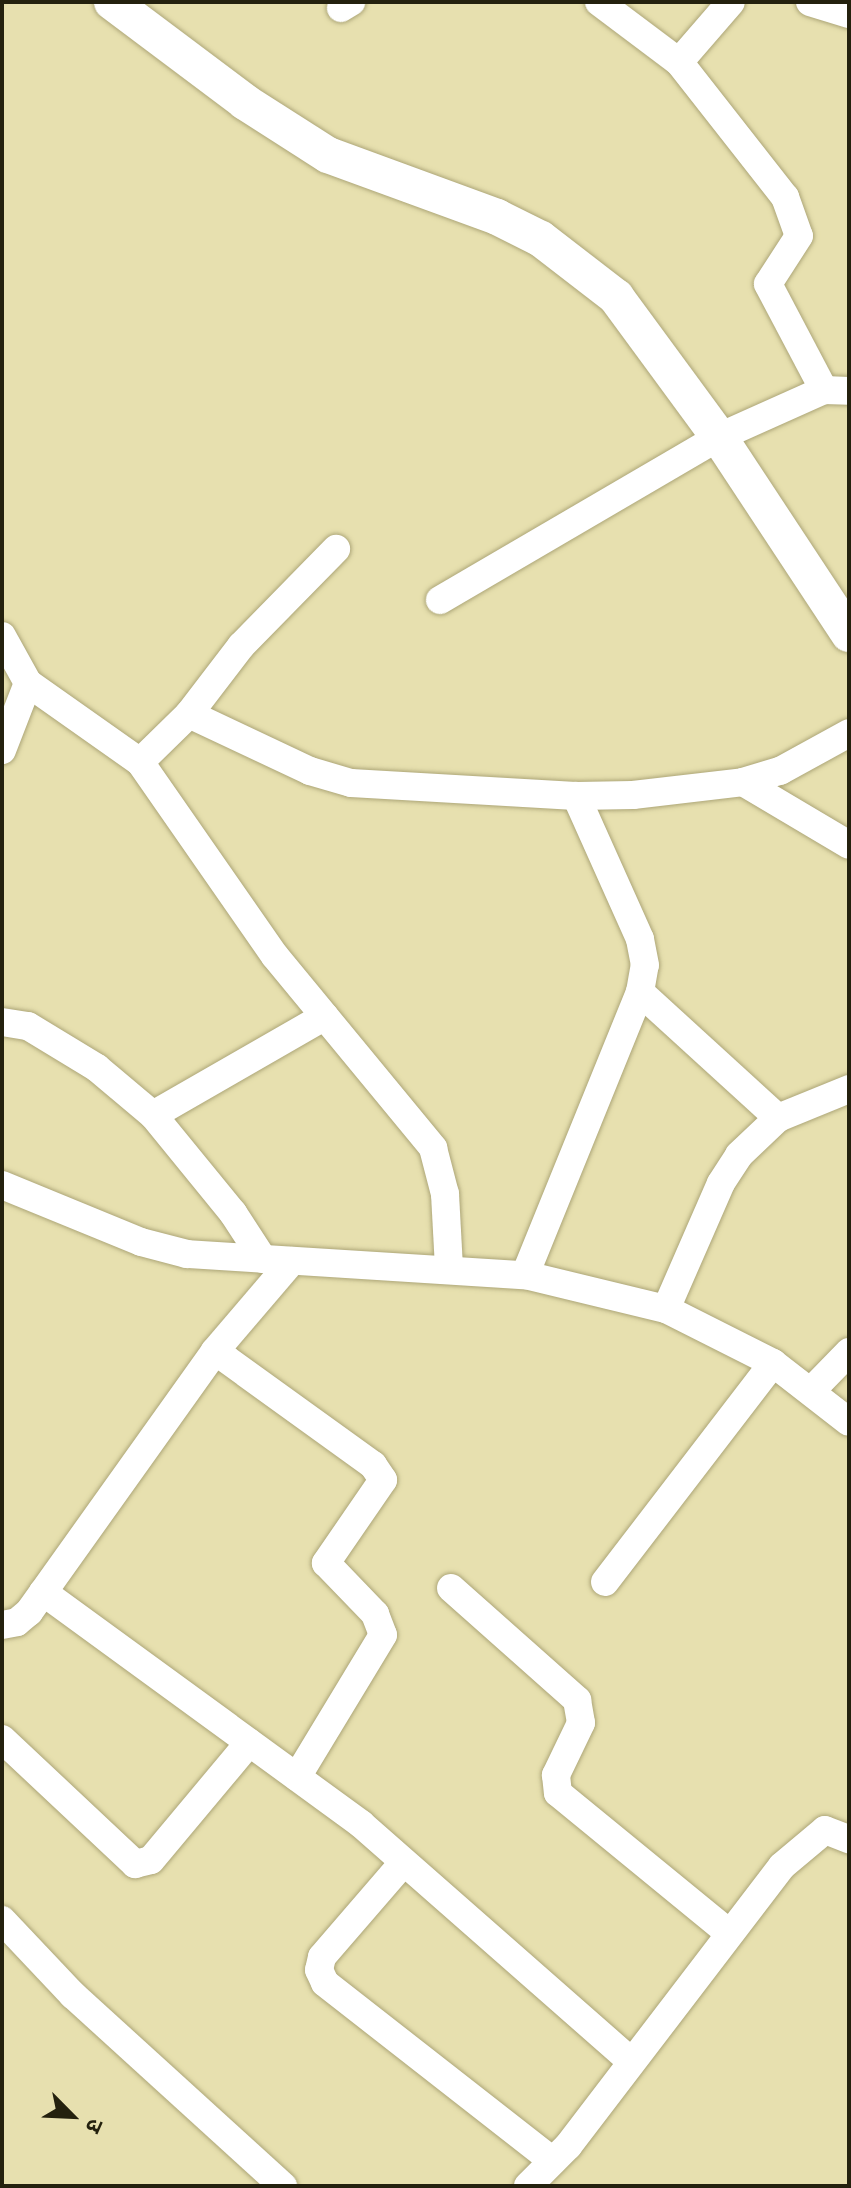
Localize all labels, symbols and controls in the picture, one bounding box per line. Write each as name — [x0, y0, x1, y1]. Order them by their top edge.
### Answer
north arrow — [32, 2076, 112, 2156]
text: उ — [77, 2113, 111, 2138]

